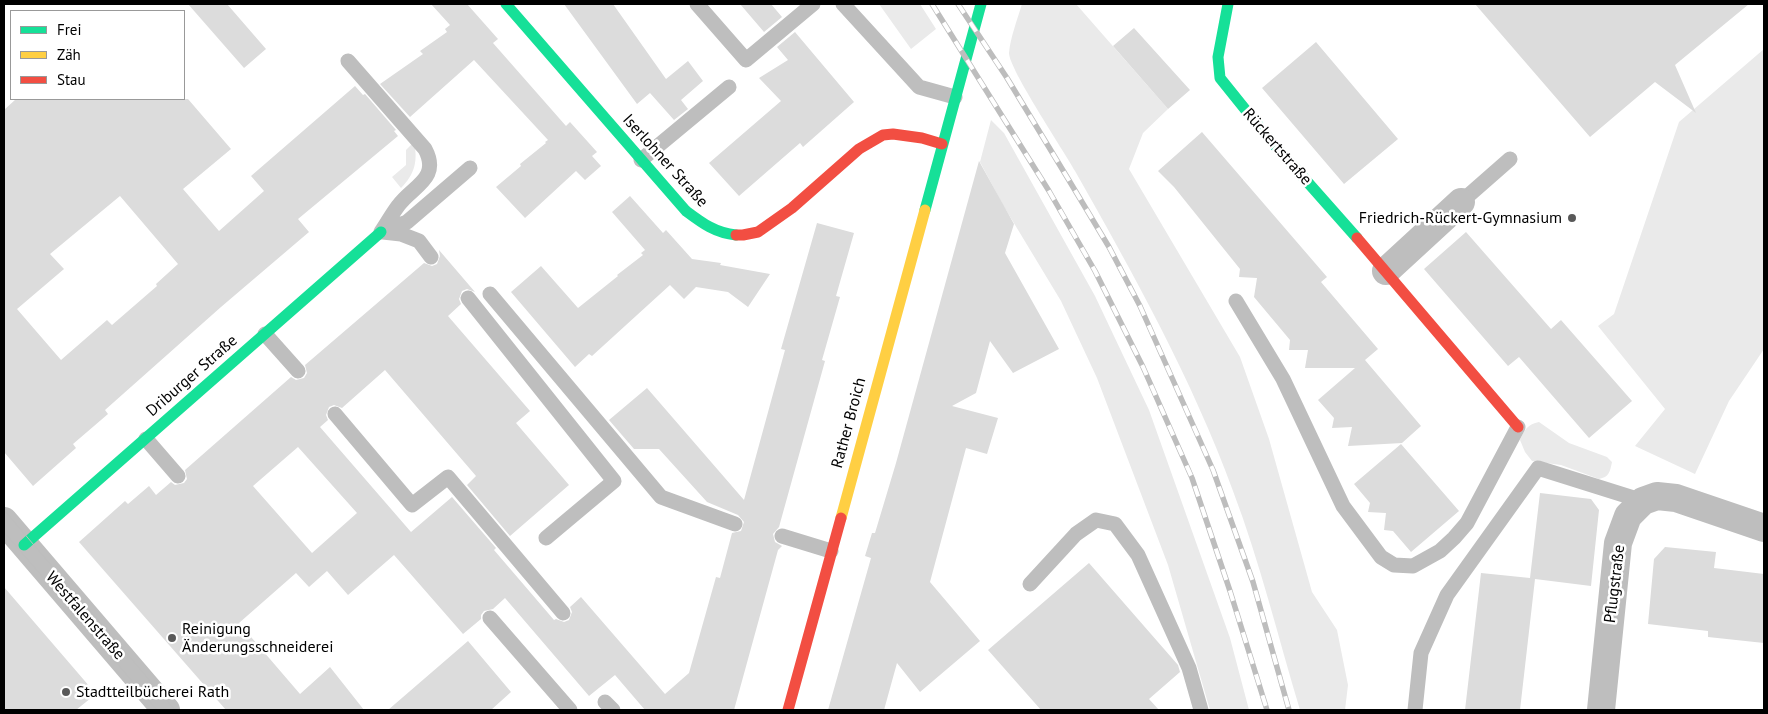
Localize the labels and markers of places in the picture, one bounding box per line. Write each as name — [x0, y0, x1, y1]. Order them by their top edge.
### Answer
place label: Friedrich-Rückert-Gymnasium — [1359, 208, 1562, 228]
marker: Friedrich-Rückert-Gymnasium — [1566, 212, 1578, 224]
place label: Reinigung Änderungsschneiderei — [182, 619, 333, 657]
marker: Reinigung Änderungsschneiderei — [166, 632, 178, 644]
place label: Stadtteilbücherei Rath — [76, 682, 229, 702]
marker: Stadtteilbücherei Rath — [60, 686, 72, 698]

